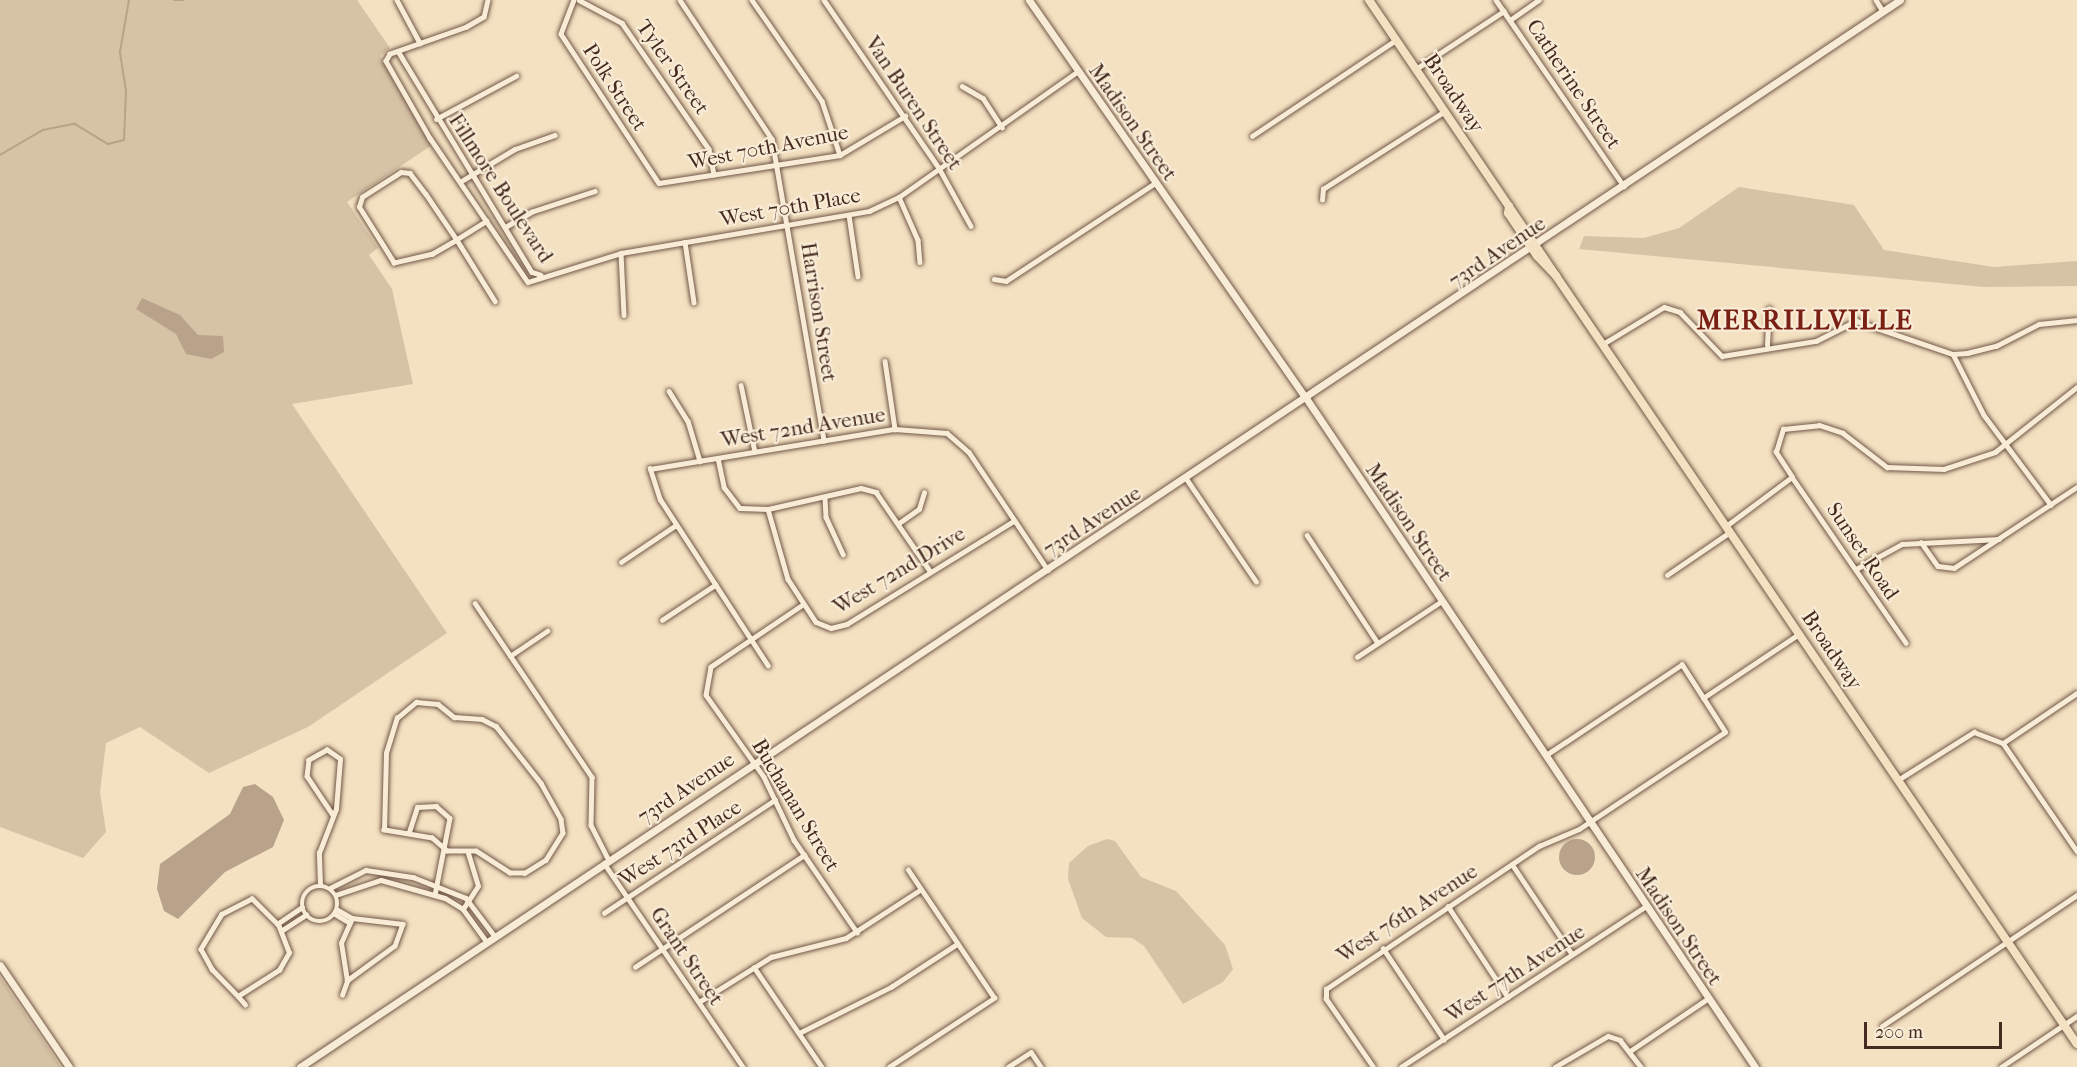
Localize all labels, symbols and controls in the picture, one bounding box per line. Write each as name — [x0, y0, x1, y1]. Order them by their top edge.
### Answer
street label: Catherine Street — [1521, 14, 1627, 154]
street label: Tyler Street — [631, 15, 715, 119]
street label: Van Buren Street — [860, 31, 968, 175]
street label: Polk Street — [577, 39, 653, 135]
street label: Broadway — [1418, 49, 1490, 137]
street label: Madison Street — [1083, 59, 1183, 185]
street label: Fillmore Boulevard — [443, 109, 559, 267]
street label: West 70th Avenue — [686, 119, 850, 175]
street label: West 70th Place — [718, 182, 862, 232]
street label: 73rd Avenue — [1444, 210, 1550, 294]
street label: Harrison Street — [796, 241, 842, 383]
district label: MERRILLVILLE — [1697, 305, 1913, 337]
street label: West 72nd Avenue — [719, 402, 887, 452]
street label: Madison Street — [1360, 458, 1458, 586]
street label: 73rd Avenue — [1039, 480, 1145, 562]
street label: Sunset Road — [1821, 498, 1905, 604]
street label: West 72nd Drive — [828, 521, 970, 619]
street label: Broadway — [1796, 606, 1868, 694]
street label: Buchanan Street — [747, 734, 845, 876]
street label: 73rd Avenue — [633, 746, 739, 830]
street label: West 73rd Place — [614, 794, 746, 892]
street label: West 76th Avenue — [1332, 858, 1482, 968]
street label: Madison Street — [1630, 862, 1728, 990]
street label: Grant Street — [645, 902, 729, 1010]
street label: West 77th Avenue — [1441, 919, 1589, 1027]
scale bar — [1867, 1010, 2005, 1048]
text: 200 m — [1875, 1022, 1923, 1043]

